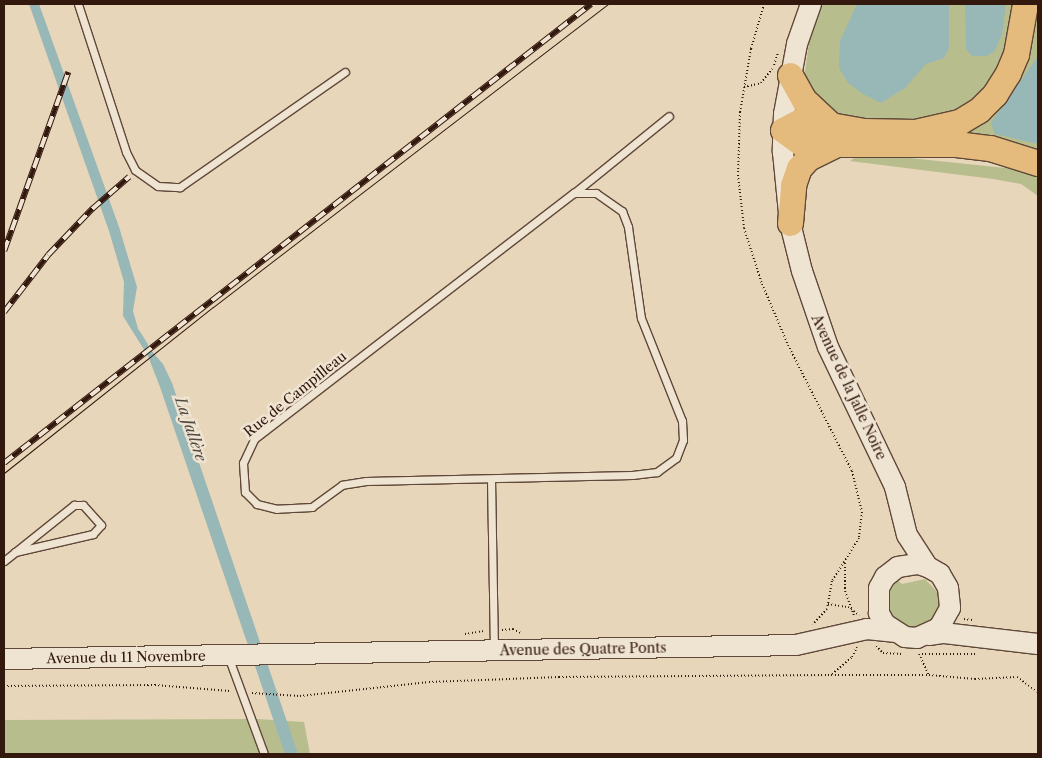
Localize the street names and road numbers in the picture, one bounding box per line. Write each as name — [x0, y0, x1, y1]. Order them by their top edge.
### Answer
street label: Avenue de la Jalle Noire — [808, 312, 890, 462]
street label: Rue de Campilleau — [240, 348, 350, 440]
street label: Avenue des Quatre Ponts — [499, 639, 667, 659]
street label: Avenue du 11 Novembre — [46, 647, 206, 667]

